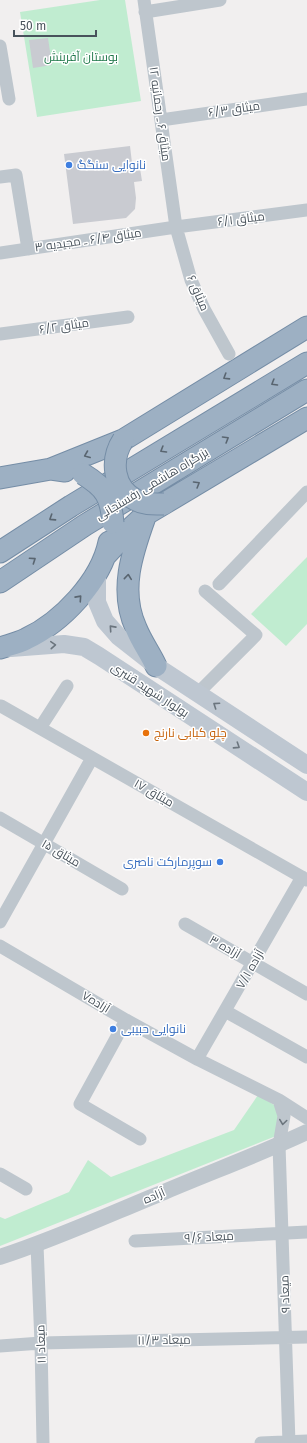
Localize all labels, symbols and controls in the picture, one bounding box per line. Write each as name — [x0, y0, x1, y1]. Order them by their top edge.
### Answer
scale bar — [14, 12, 96, 38]
text: 50 m — [20, 19, 46, 33]
park label: بوستان آفرینش — [44, 50, 118, 64]
street label: میثاق ۶ ـ رحمانیه ۱۲ — [146, 66, 174, 162]
street label: میثاق ۶/۳ — [207, 98, 261, 120]
place label: نانوایی سنگگ — [77, 158, 146, 172]
marker: نانوایی سنگگ — [64, 160, 74, 170]
street label: میثاق ۶/۱ — [217, 209, 265, 229]
street label: میثاق ۶/۴ ـ مجیدیه ۳ — [34, 226, 142, 254]
street label: میثاق ۶ — [184, 273, 212, 313]
street label: میثاق ۶/۲ — [38, 316, 90, 336]
one-way arrow — [223, 372, 230, 379]
one-way arrow — [271, 378, 278, 385]
one-way arrow — [222, 437, 229, 444]
street label: بزرگراه هاشمی رفسنجانی — [93, 445, 211, 523]
one-way arrow — [160, 446, 167, 453]
one-way arrow — [84, 450, 91, 458]
one-way arrow — [193, 481, 200, 488]
one-way arrow — [49, 514, 56, 521]
one-way arrow — [28, 558, 35, 565]
one-way arrow — [124, 574, 133, 580]
one-way arrow — [74, 595, 81, 602]
one-way arrow — [109, 625, 116, 633]
one-way arrow — [50, 641, 56, 650]
street label: بولوار شهید قنبری — [109, 660, 191, 720]
one-way arrow — [213, 702, 220, 710]
place label: چلو کبابی نارنج — [154, 726, 227, 742]
marker: چلو کبابی نارنج — [141, 728, 151, 738]
one-way arrow — [233, 742, 240, 749]
street label: میثاق ۱۷ — [132, 776, 176, 810]
street label: میثاق ۱۵ — [39, 836, 83, 870]
place label: سوپرمارکت ناصری — [123, 855, 212, 871]
marker: سوپرمارکت ناصری — [215, 857, 225, 867]
street label: آزاده ۳ — [207, 933, 244, 962]
street label: آزاده ۷/۱ — [233, 946, 267, 991]
street label: آزاده۷ — [80, 988, 113, 1016]
place label: نانوایی حبیبی — [121, 1022, 186, 1036]
marker: نانوایی حبیبی — [108, 1024, 118, 1034]
one-way arrow — [279, 1119, 288, 1125]
street label: آزاده — [141, 1185, 168, 1207]
street label: میعاد ۹/۶ — [184, 1229, 234, 1245]
street label: میعاد ۹ — [277, 1275, 293, 1313]
street label: میعاد ۱۱ — [33, 1324, 49, 1364]
street label: میعاد ۱۱/۳ — [137, 1333, 191, 1347]

